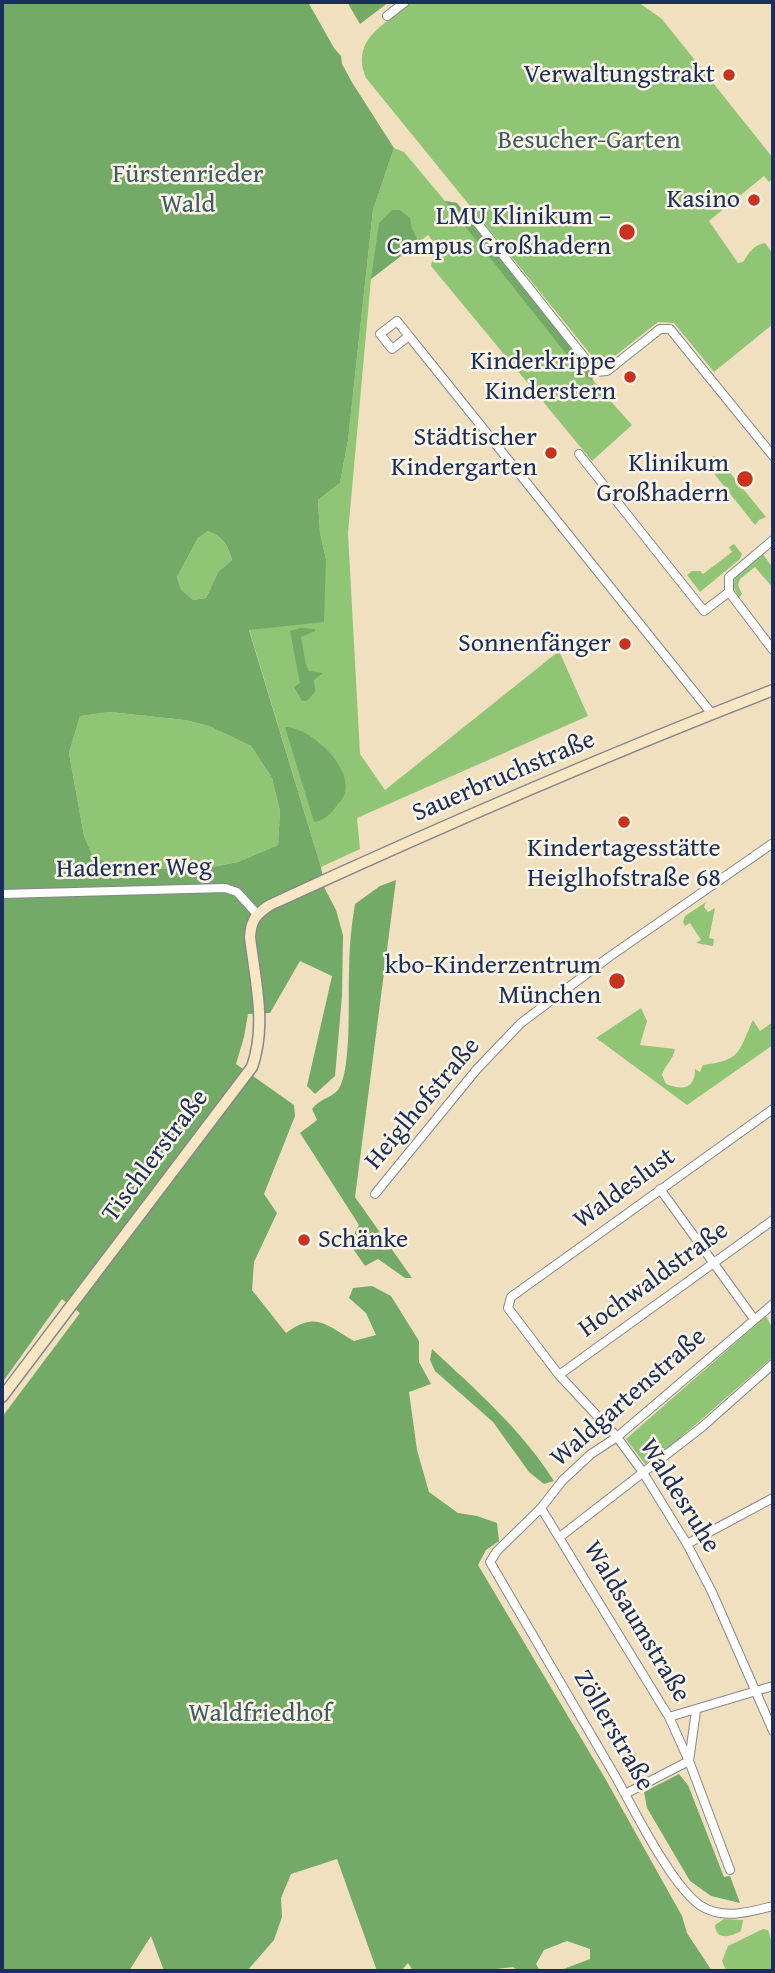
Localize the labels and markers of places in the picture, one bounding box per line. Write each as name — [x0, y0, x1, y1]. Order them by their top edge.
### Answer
place label: Verwaltungstrakt — [524, 59, 715, 91]
marker: Verwaltungstrakt — [721, 67, 737, 83]
place label: Kasino — [667, 184, 740, 216]
marker: Kasino — [746, 192, 762, 208]
place label: LMU Klinikum – Campus Großhadern — [387, 201, 611, 262]
marker: LMU Klinikum – Campus Großhadern — [617, 222, 637, 242]
place label: Kinderkrippe Kinderstern — [470, 346, 616, 408]
marker: Kinderkrippe Kinderstern — [622, 369, 638, 385]
place label: Städtischer Kindergarten — [391, 422, 537, 484]
marker: Städtischer Kindergarten — [543, 445, 559, 461]
place label: Klinikum Großhadern — [597, 448, 729, 510]
marker: Klinikum Großhadern — [735, 469, 755, 489]
place label: Sonnenfänger — [458, 628, 611, 660]
marker: Sonnenfänger — [617, 636, 633, 652]
marker: Kindertagesstätte Heiglhofstraße 68 — [616, 814, 632, 830]
place label: Kindertagesstätte Heiglhofstraße 68 — [527, 833, 721, 894]
place label: kbo-Kinderzentrum München — [385, 950, 601, 1012]
marker: kbo-Kinderzentrum München — [607, 971, 627, 991]
place label: Schänke — [318, 1224, 408, 1256]
marker: Schänke — [296, 1232, 312, 1248]

